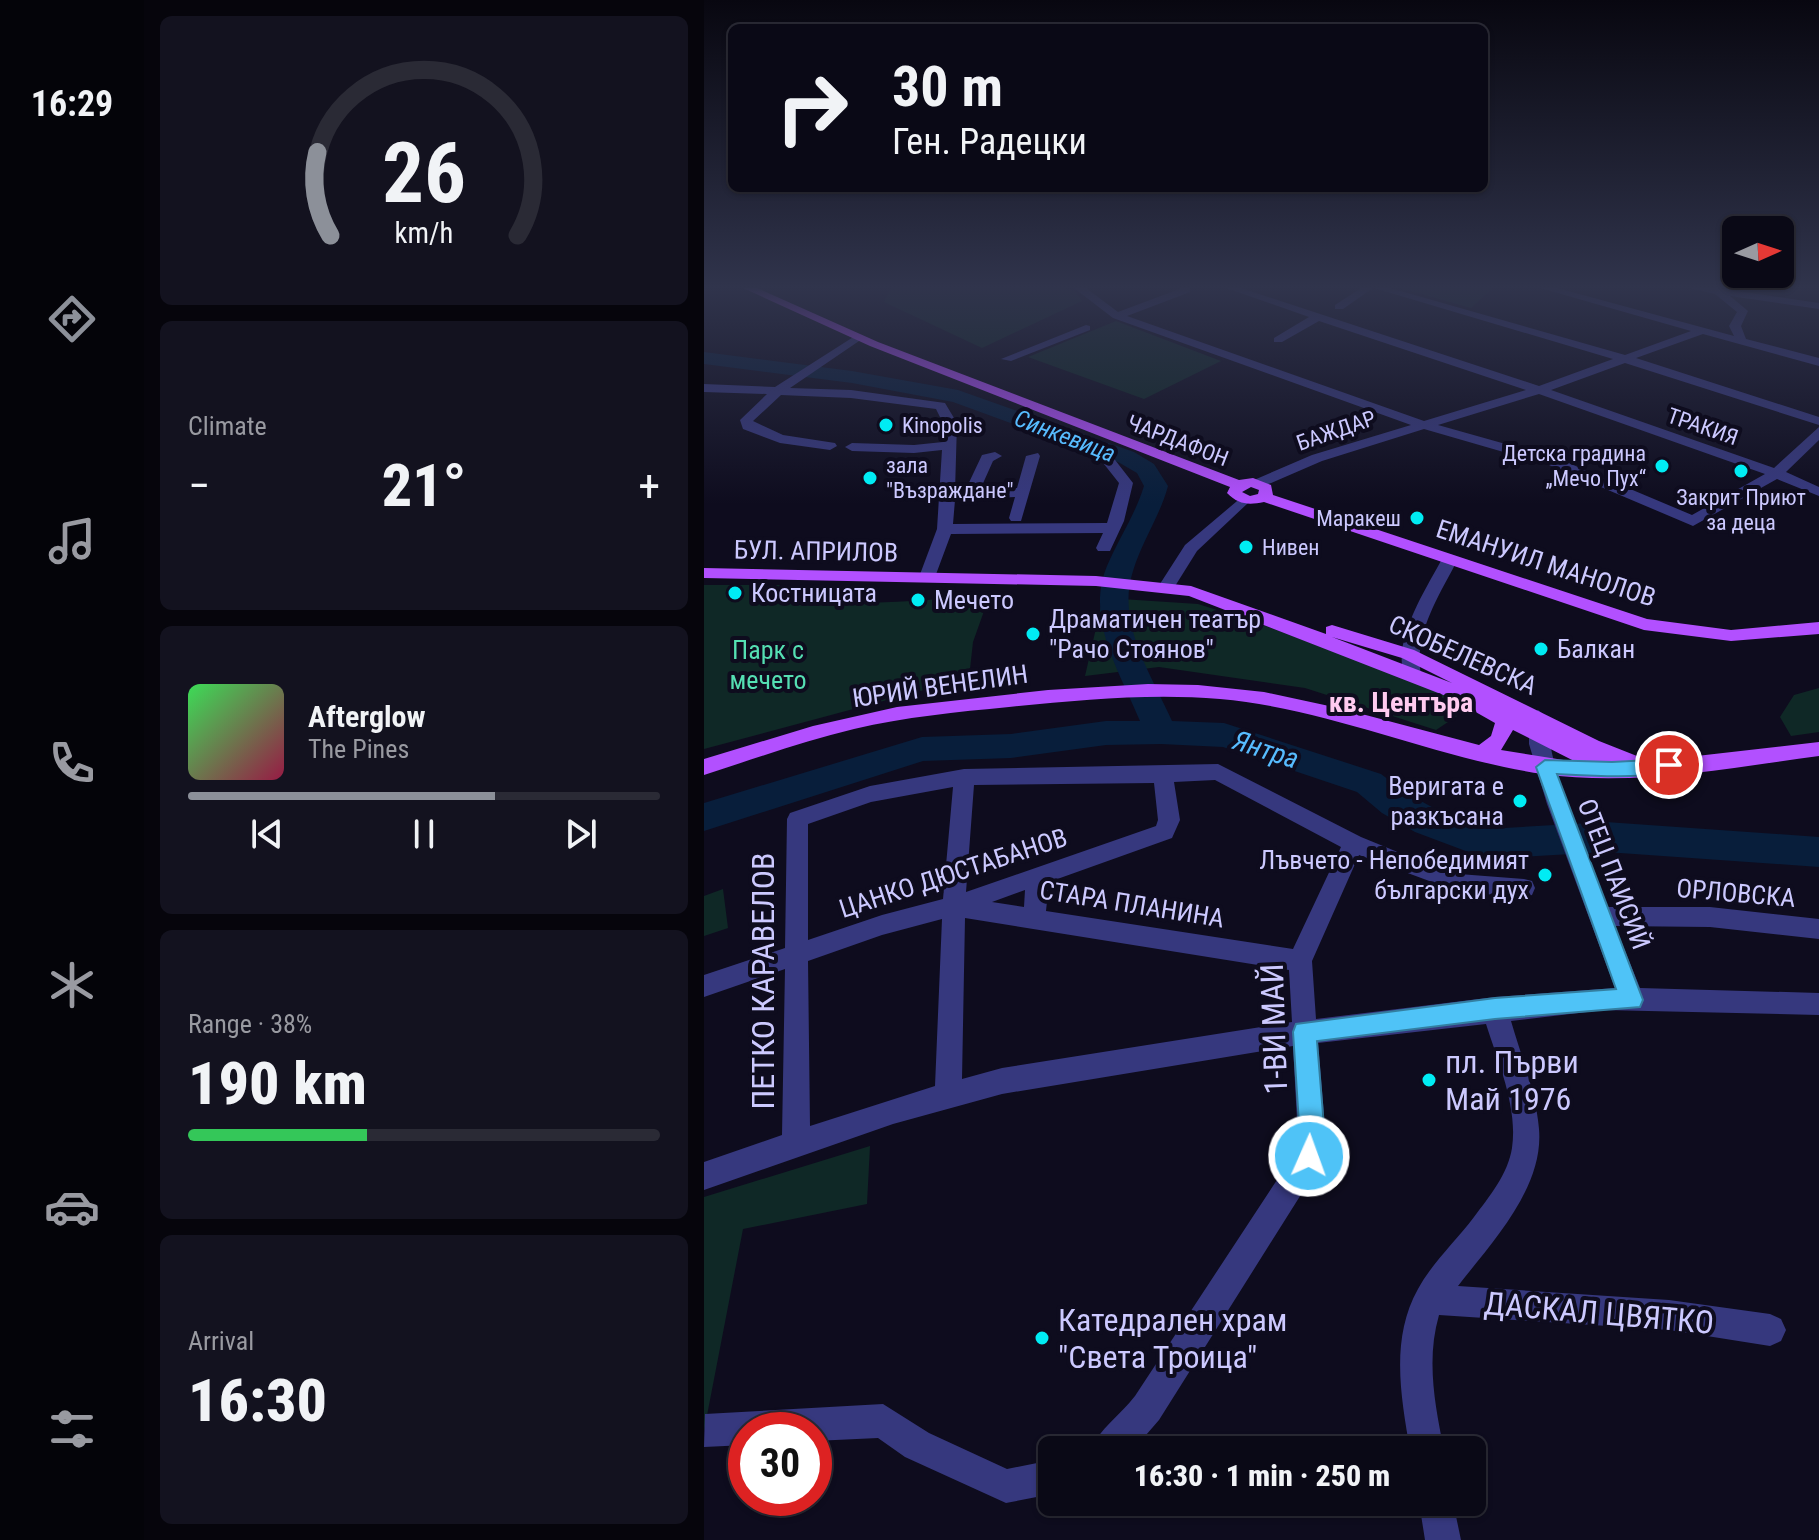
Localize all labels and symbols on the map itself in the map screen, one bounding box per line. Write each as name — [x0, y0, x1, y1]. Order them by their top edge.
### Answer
north arrow — [1722, 216, 1794, 288]
street label: ТРАКИЯ — [1664, 403, 1742, 450]
water label: Синкевица — [1011, 404, 1119, 468]
street label: БАЖДАР — [1293, 405, 1379, 456]
street label: ЧАРДАФОН — [1124, 410, 1232, 471]
place label: Kinopolis — [902, 413, 983, 438]
marker: Kinopolis — [877, 416, 895, 434]
place label: Детска градина „Мечо Пух“ — [1502, 441, 1646, 491]
place label: зала "Възраждане" — [886, 453, 1013, 503]
marker: Детска градина „Мечо Пух“ — [1653, 457, 1671, 475]
marker: Закрит Приют за деца — [1732, 462, 1750, 480]
marker: зала "Възраждане" — [861, 469, 879, 487]
place label: Закрит Приют за деца — [1676, 485, 1806, 535]
place label: Маракеш — [1316, 506, 1401, 531]
marker: Маракеш — [1408, 509, 1426, 527]
street label: ЕМАНУИЛ МАНОЛОВ — [1433, 513, 1659, 613]
street label: БУЛ. АПРИЛОВ — [734, 535, 898, 567]
place label: Нивен — [1262, 535, 1319, 560]
marker: Нивен — [1237, 538, 1255, 556]
place label: Костницата — [751, 578, 877, 608]
marker: Костницата — [726, 584, 744, 602]
place label: Мечето — [934, 585, 1014, 615]
marker: Мечето — [909, 591, 927, 609]
place label: Драматичен театър "Рачо Стоянов" — [1049, 604, 1261, 664]
street label: СКОБЕЛЕВСКА — [1384, 609, 1542, 701]
marker: Драматичен театър "Рачо Стоянов" — [1024, 625, 1042, 643]
place label: Балкан — [1557, 634, 1635, 664]
park label: Парк с мечето — [729, 635, 807, 695]
marker: Балкан — [1532, 640, 1550, 658]
street label: ЮРИЙ ВЕНЕЛИН — [850, 659, 1030, 713]
district label: кв. Центъра — [1329, 686, 1473, 719]
water label: Янтра — [1228, 723, 1303, 776]
pin — [1635, 731, 1703, 799]
place label: Веригата е разкъсана — [1388, 771, 1504, 831]
marker: Веригата е разкъсана — [1511, 792, 1529, 810]
street label: ОТЕЦ ПАИСИЙ — [1572, 795, 1656, 953]
street label: ЦАНКО ДЮСТАБАНОВ — [835, 822, 1071, 924]
place label: Лъвчето - Непобедимият български дух — [1259, 845, 1529, 905]
street label: ПЕТКО КАРАВЕЛОВ — [744, 853, 782, 1109]
marker: Лъвчето - Непобедимият български дух — [1536, 866, 1554, 884]
street label: ОРЛОВСКА — [1675, 873, 1797, 913]
street label: СТАРА ПЛАНИНА — [1038, 875, 1226, 933]
street label: 1-ВИ МАЙ — [1253, 963, 1295, 1095]
place label: пл. Първи Май 1976 — [1445, 1043, 1579, 1118]
marker: пл. Първи Май 1976 — [1420, 1071, 1438, 1089]
position arrow — [1267, 1114, 1351, 1198]
street label: ДАСКАЛ ЦВЯТКО — [1483, 1284, 1715, 1342]
place label: Катедрален храм "Света Троица" — [1058, 1301, 1287, 1376]
marker: Катедрален храм "Света Троица" — [1033, 1329, 1051, 1347]
speed limit sign: 30 — [728, 1412, 832, 1516]

